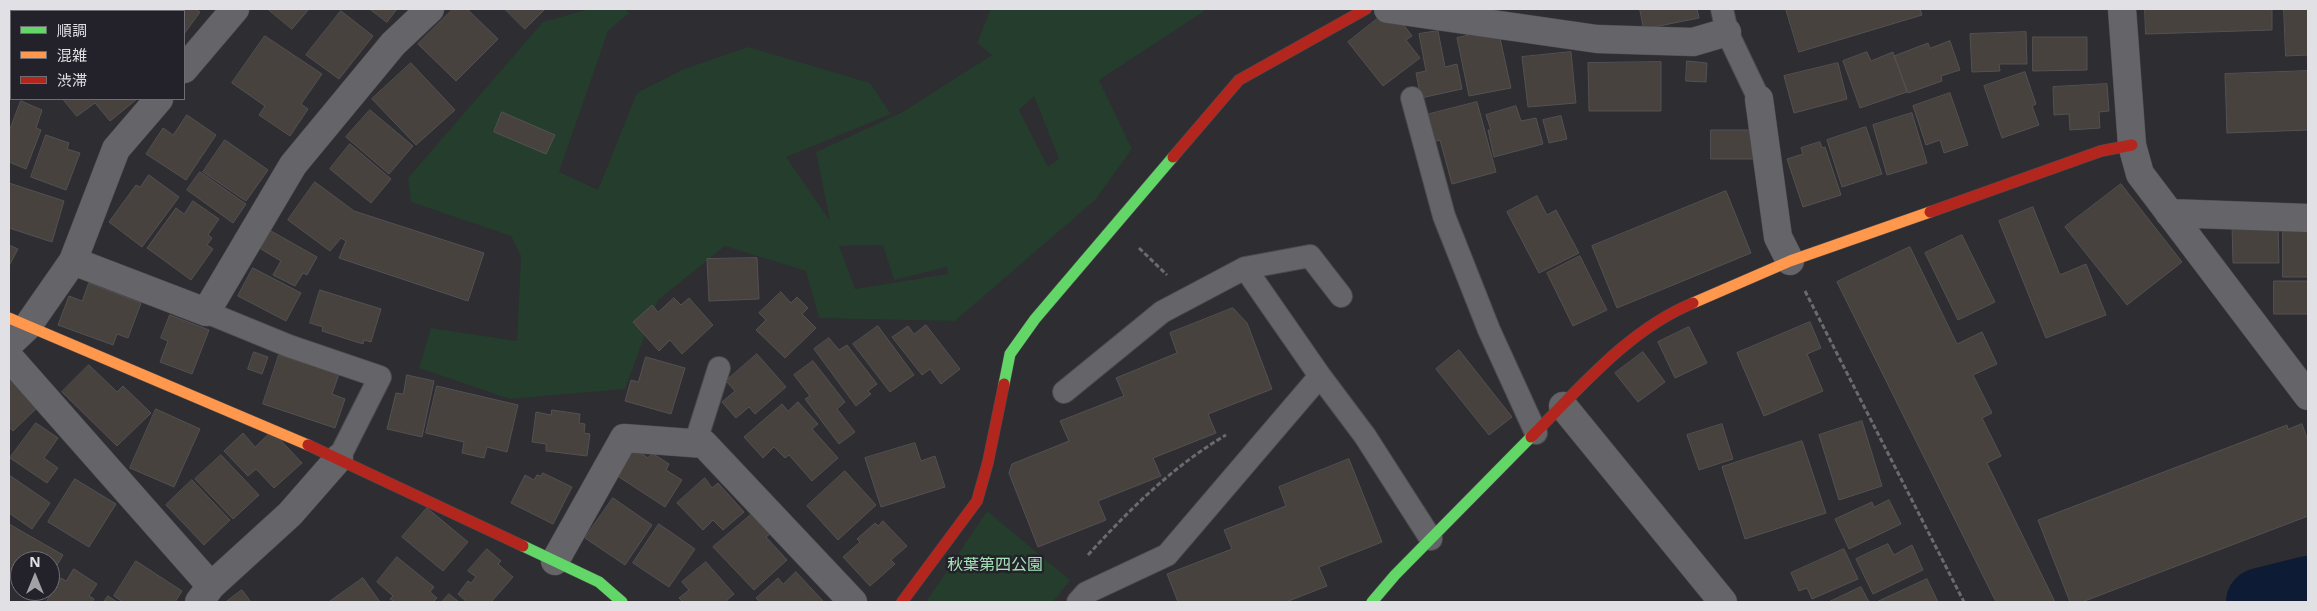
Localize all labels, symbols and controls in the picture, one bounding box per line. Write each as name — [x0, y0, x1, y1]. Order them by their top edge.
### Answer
legend — [10, 10, 185, 100]
text: 順調 — [57, 20, 87, 40]
text: 混雑 — [57, 45, 87, 65]
text: 渋滞 — [57, 70, 87, 90]
north arrow — [10, 551, 60, 601]
text: N — [29, 552, 41, 571]
park label: 秋葉第四公園 — [947, 555, 1043, 575]

